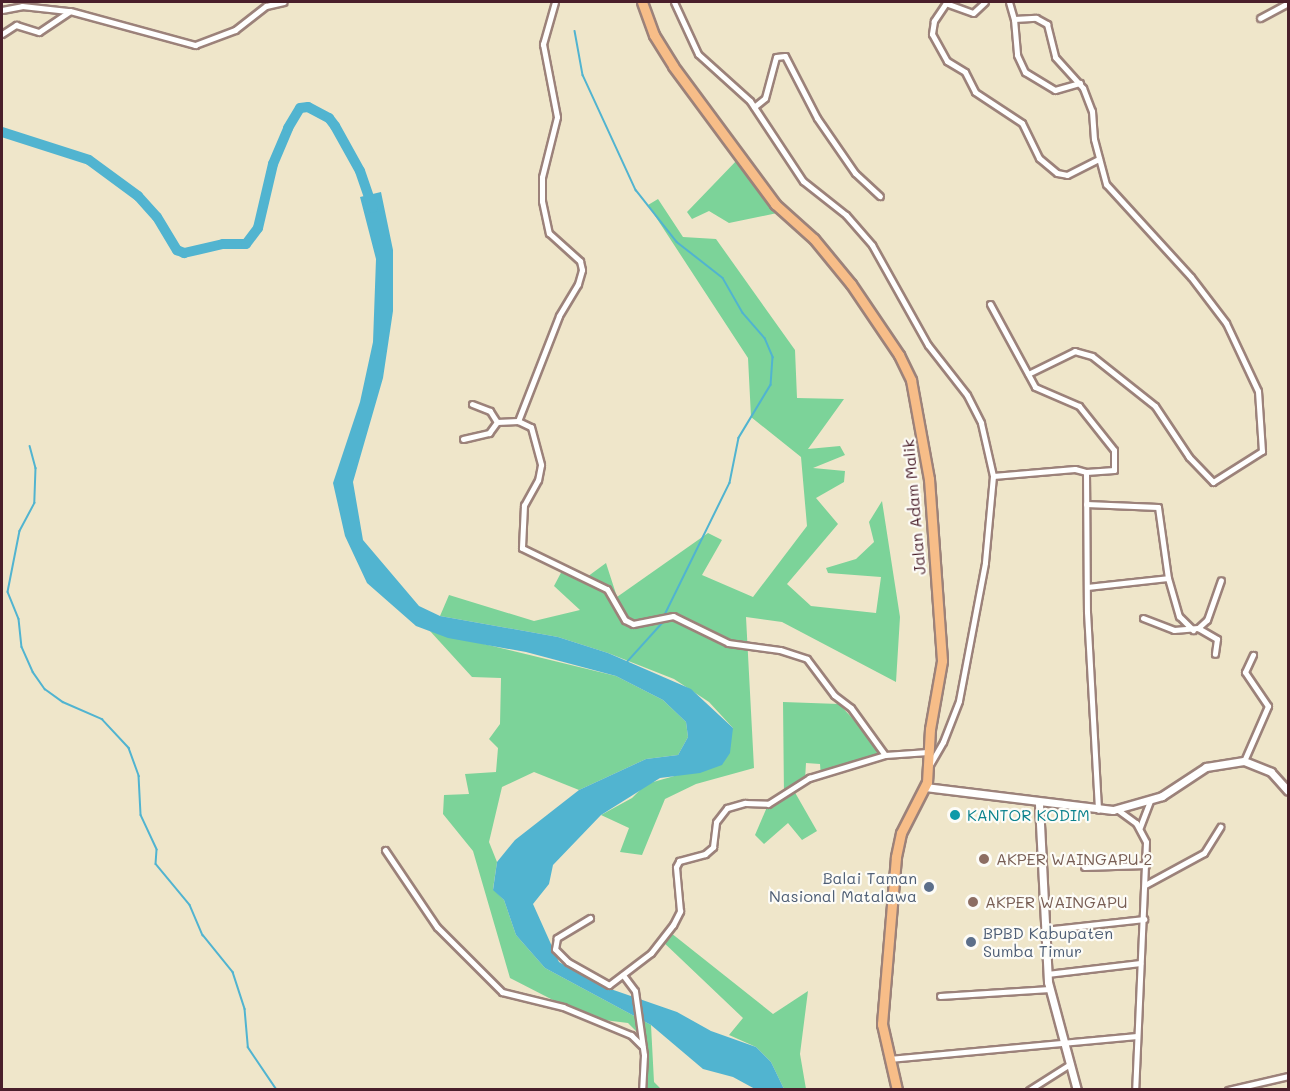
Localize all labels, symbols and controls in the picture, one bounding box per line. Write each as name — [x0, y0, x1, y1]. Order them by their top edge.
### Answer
street label: Jalan Adam Malik — [899, 438, 929, 576]
place label: KANTOR KODIM — [967, 805, 1090, 825]
marker: KANTOR KODIM — [948, 808, 962, 822]
place label: AKPER WAINGAPU 2 — [996, 849, 1152, 869]
marker: AKPER WAINGAPU 2 — [977, 852, 991, 866]
place label: Balai Taman Nasional Matalawa — [769, 868, 917, 906]
marker: Balai Taman Nasional Matalawa — [922, 880, 936, 894]
place label: AKPER WAINGAPU — [985, 892, 1127, 912]
marker: AKPER WAINGAPU — [966, 895, 980, 909]
place label: BPBD Kabupaten Sumba Timur — [983, 923, 1113, 961]
marker: BPBD Kabupaten Sumba Timur — [964, 935, 978, 949]

